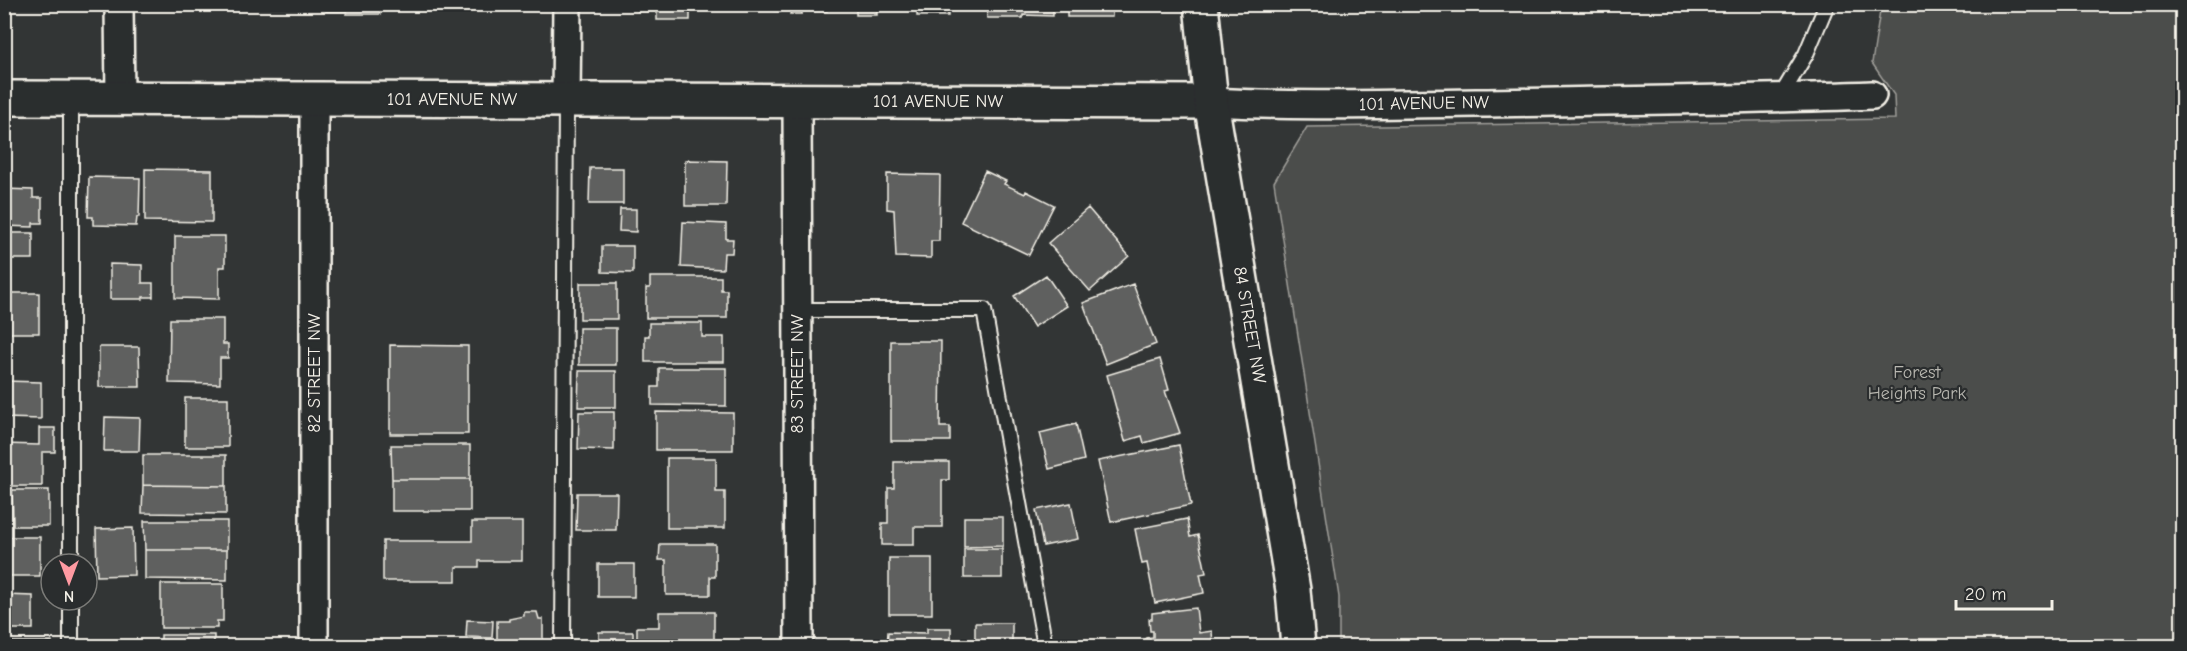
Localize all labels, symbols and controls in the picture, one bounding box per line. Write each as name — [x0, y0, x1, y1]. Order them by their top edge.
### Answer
street label: 101 AVENUE NW — [387, 89, 517, 110]
street label: 101 AVENUE NW — [873, 91, 1003, 112]
street label: 101 AVENUE NW — [1359, 92, 1490, 115]
street label: 84 STREET NW — [1229, 265, 1270, 386]
street label: 82 STREET NW — [304, 313, 325, 433]
street label: 83 STREET NW — [787, 314, 808, 434]
park label: Forest Heights Park — [1868, 362, 1966, 404]
north arrow — [39, 552, 99, 612]
scale bar — [1956, 573, 2052, 611]
text: 20 m — [1965, 584, 2006, 605]
text: N — [64, 587, 74, 605]

